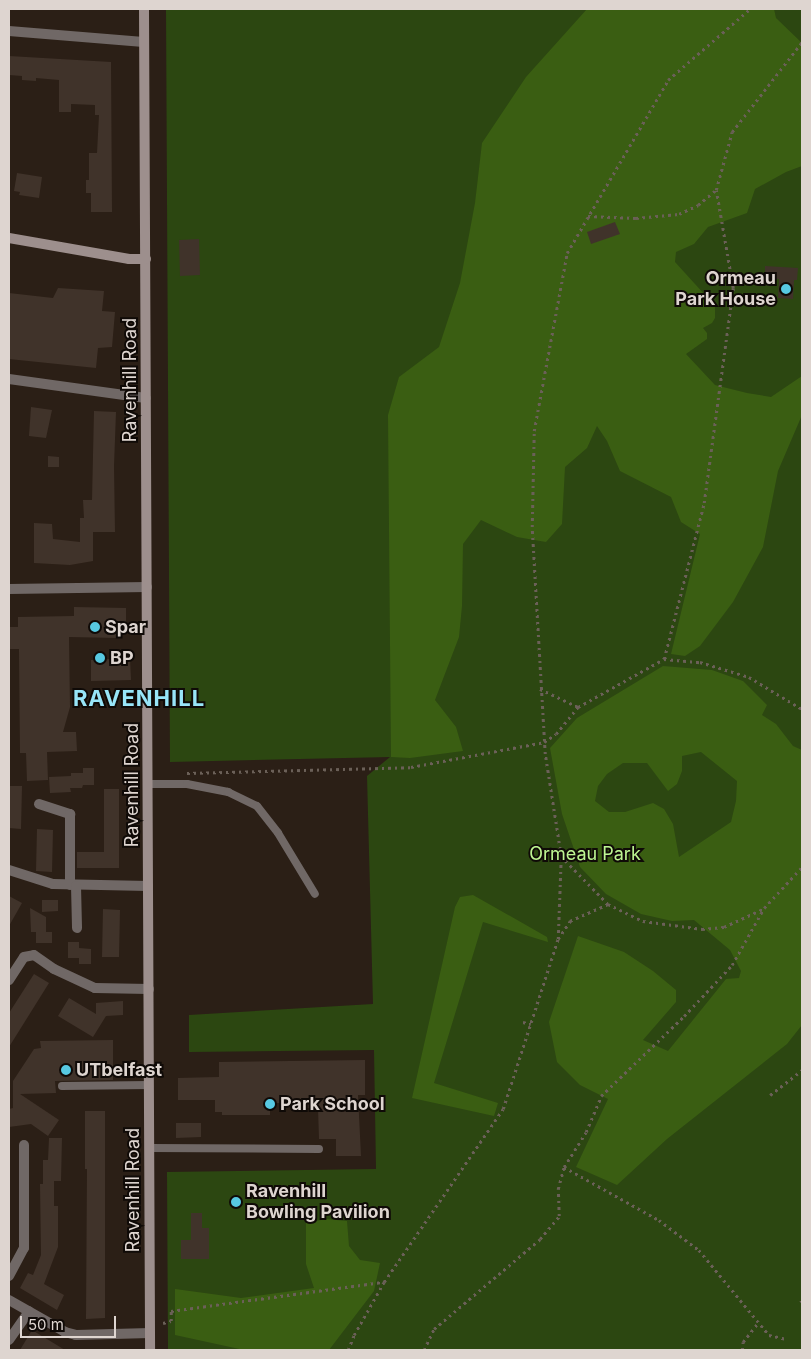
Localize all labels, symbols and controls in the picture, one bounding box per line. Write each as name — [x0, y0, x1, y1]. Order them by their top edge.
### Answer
place label: Ormeau Park House — [675, 268, 776, 310]
marker: Ormeau Park House — [780, 283, 792, 295]
street label: Ravenhill Road — [119, 318, 141, 442]
place label: Spar — [105, 616, 146, 638]
marker: Spar — [89, 621, 101, 633]
place label: BP — [110, 647, 134, 669]
marker: BP — [94, 652, 106, 664]
district label: RAVENHILL — [72, 686, 206, 712]
street label: Ravenhill Road — [121, 723, 143, 847]
park label: Ormeau Park — [529, 843, 641, 865]
place label: UTbelfast — [76, 1059, 162, 1081]
marker: UTbelfast — [60, 1064, 72, 1076]
place label: Park School — [280, 1093, 385, 1115]
marker: Park School — [264, 1098, 276, 1110]
street label: Ravenhill Road — [122, 1128, 144, 1252]
place label: Ravenhill Bowling Pavilion — [246, 1181, 390, 1224]
marker: Ravenhill Bowling Pavilion — [230, 1196, 242, 1208]
scale bar — [22, 1306, 119, 1338]
text: 50 m — [28, 1315, 64, 1334]

